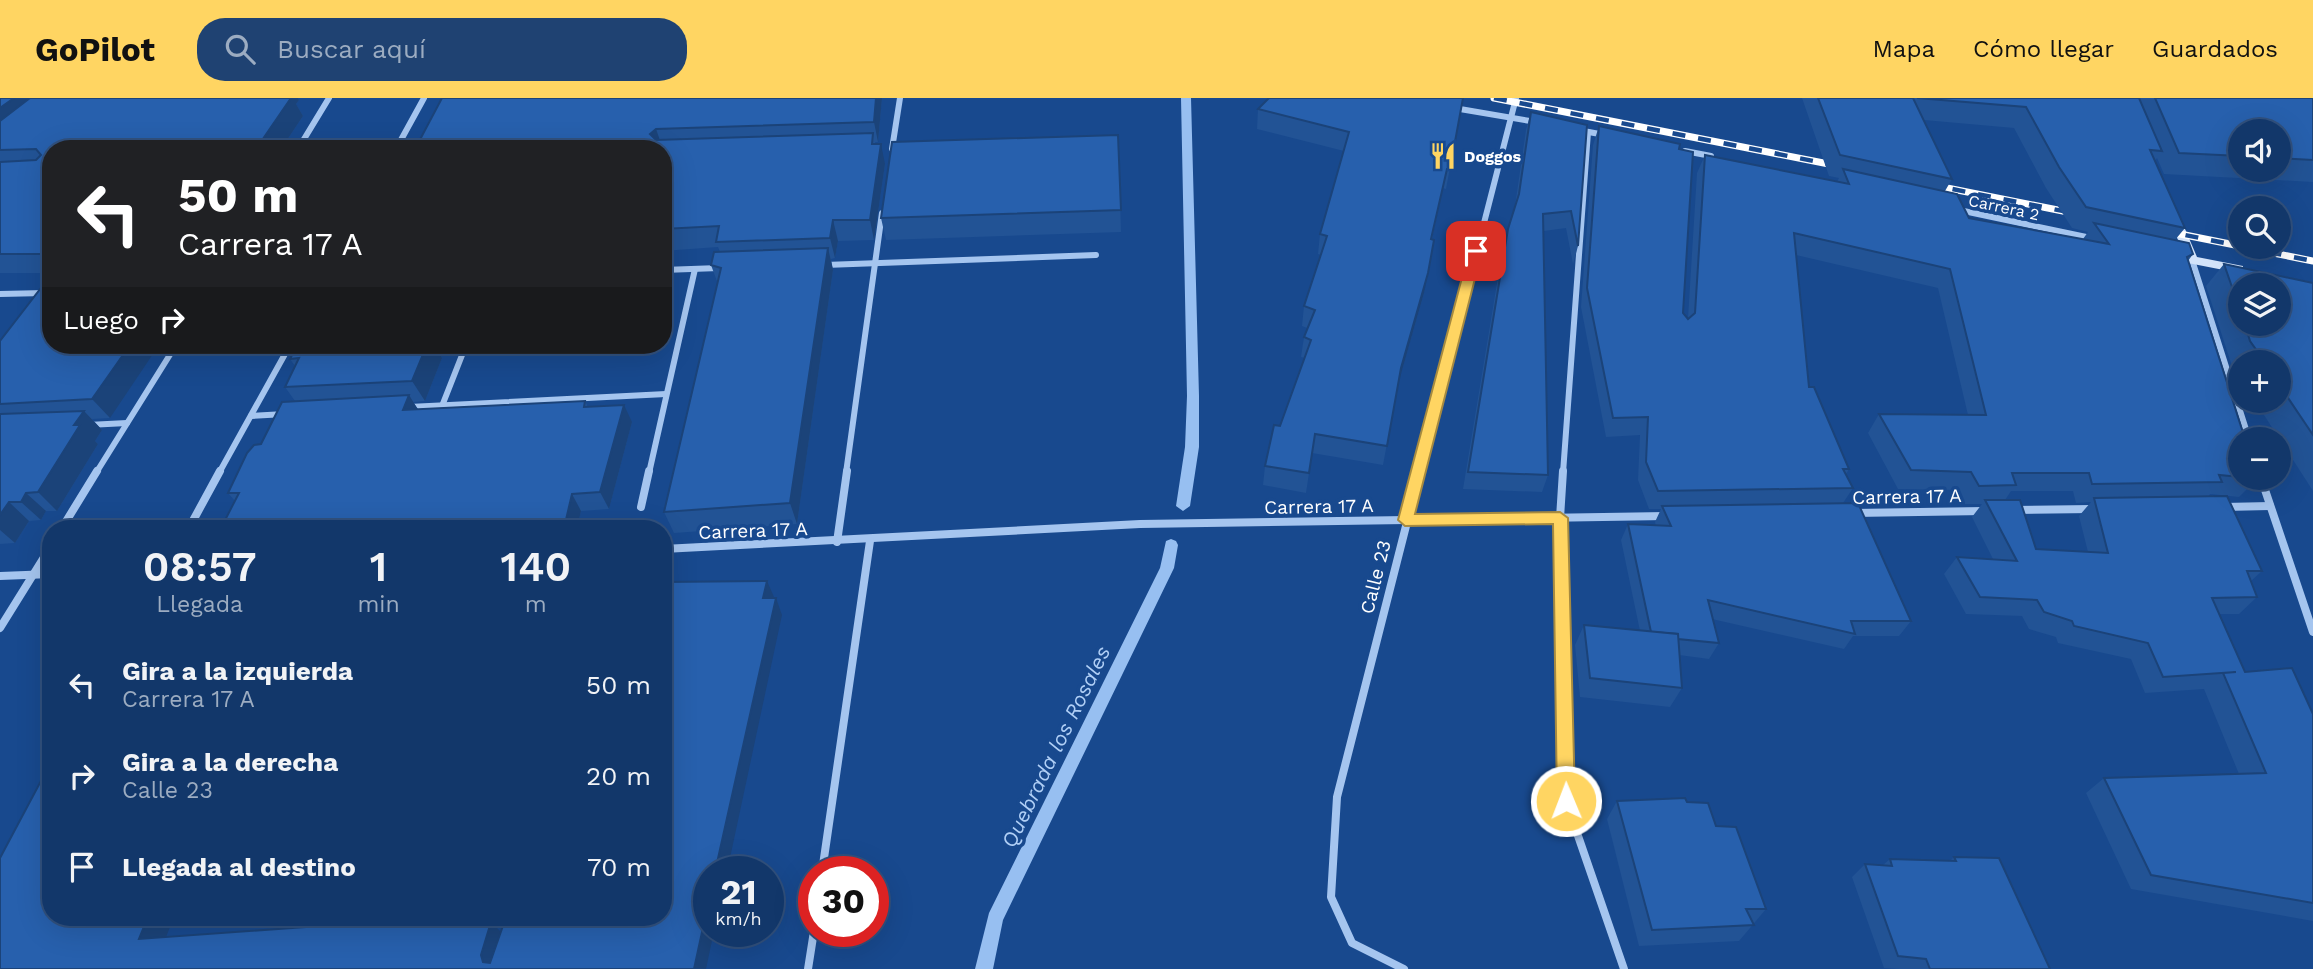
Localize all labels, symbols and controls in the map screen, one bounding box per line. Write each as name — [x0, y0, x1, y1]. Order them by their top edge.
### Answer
search box — [197, 18, 687, 81]
text: GoPilot — [35, 30, 155, 69]
icon: search — [221, 30, 259, 68]
text: Buscar aquí — [277, 34, 426, 64]
text: Mapa — [1873, 35, 1935, 63]
text: Cómo llegar — [1973, 35, 2114, 63]
text: Guardados — [2152, 35, 2278, 63]
map controls — [2228, 119, 2291, 490]
button: sound — [2228, 119, 2291, 182]
restaurant icon: Doggos — [1428, 141, 1458, 171]
place label: Doggos — [1464, 147, 1522, 166]
text: 50 m — [178, 166, 298, 224]
icon: left — [63, 168, 154, 259]
street label: Carrera 2 — [1967, 191, 2041, 224]
button: search — [2228, 196, 2291, 259]
pin — [1446, 221, 1506, 281]
text: Carrera 17 A — [178, 225, 363, 263]
icon: arrive — [1457, 232, 1495, 270]
button: layers — [2228, 273, 2291, 336]
icon: right — [153, 301, 191, 339]
text: Luego — [63, 305, 139, 335]
button: + — [2228, 350, 2291, 413]
button: − — [2228, 427, 2291, 490]
street label: Carrera 17 A — [1852, 484, 1962, 509]
street label: Carrera 17 A — [1264, 494, 1374, 519]
street label: Carrera 17 A — [698, 517, 809, 544]
street label: Calle 23 — [1355, 538, 1396, 616]
text: 08:57 — [143, 542, 257, 591]
text: 1 — [370, 542, 387, 591]
text: 140 — [500, 542, 571, 591]
text: Llegada — [156, 591, 243, 618]
text: min — [357, 591, 400, 618]
text: m — [525, 591, 547, 618]
water label: Quebrada los Rosales — [996, 642, 1115, 852]
text: Gira a la izquierda — [122, 656, 353, 686]
icon: left — [63, 666, 101, 704]
text: 50 m — [586, 670, 651, 700]
text: Carrera 17 A — [122, 686, 255, 713]
text: Gira a la derecha — [122, 747, 338, 777]
icon: right — [63, 757, 101, 795]
text: 20 m — [586, 761, 651, 791]
position arrow — [1529, 764, 1603, 838]
text: Calle 23 — [122, 777, 213, 804]
icon: arrive — [63, 848, 101, 886]
text: Llegada al destino — [122, 852, 356, 882]
text: 70 m — [587, 852, 651, 882]
speed limit sign: 30 — [798, 856, 889, 947]
text: 21 — [721, 871, 756, 913]
text: km/h — [715, 908, 762, 929]

